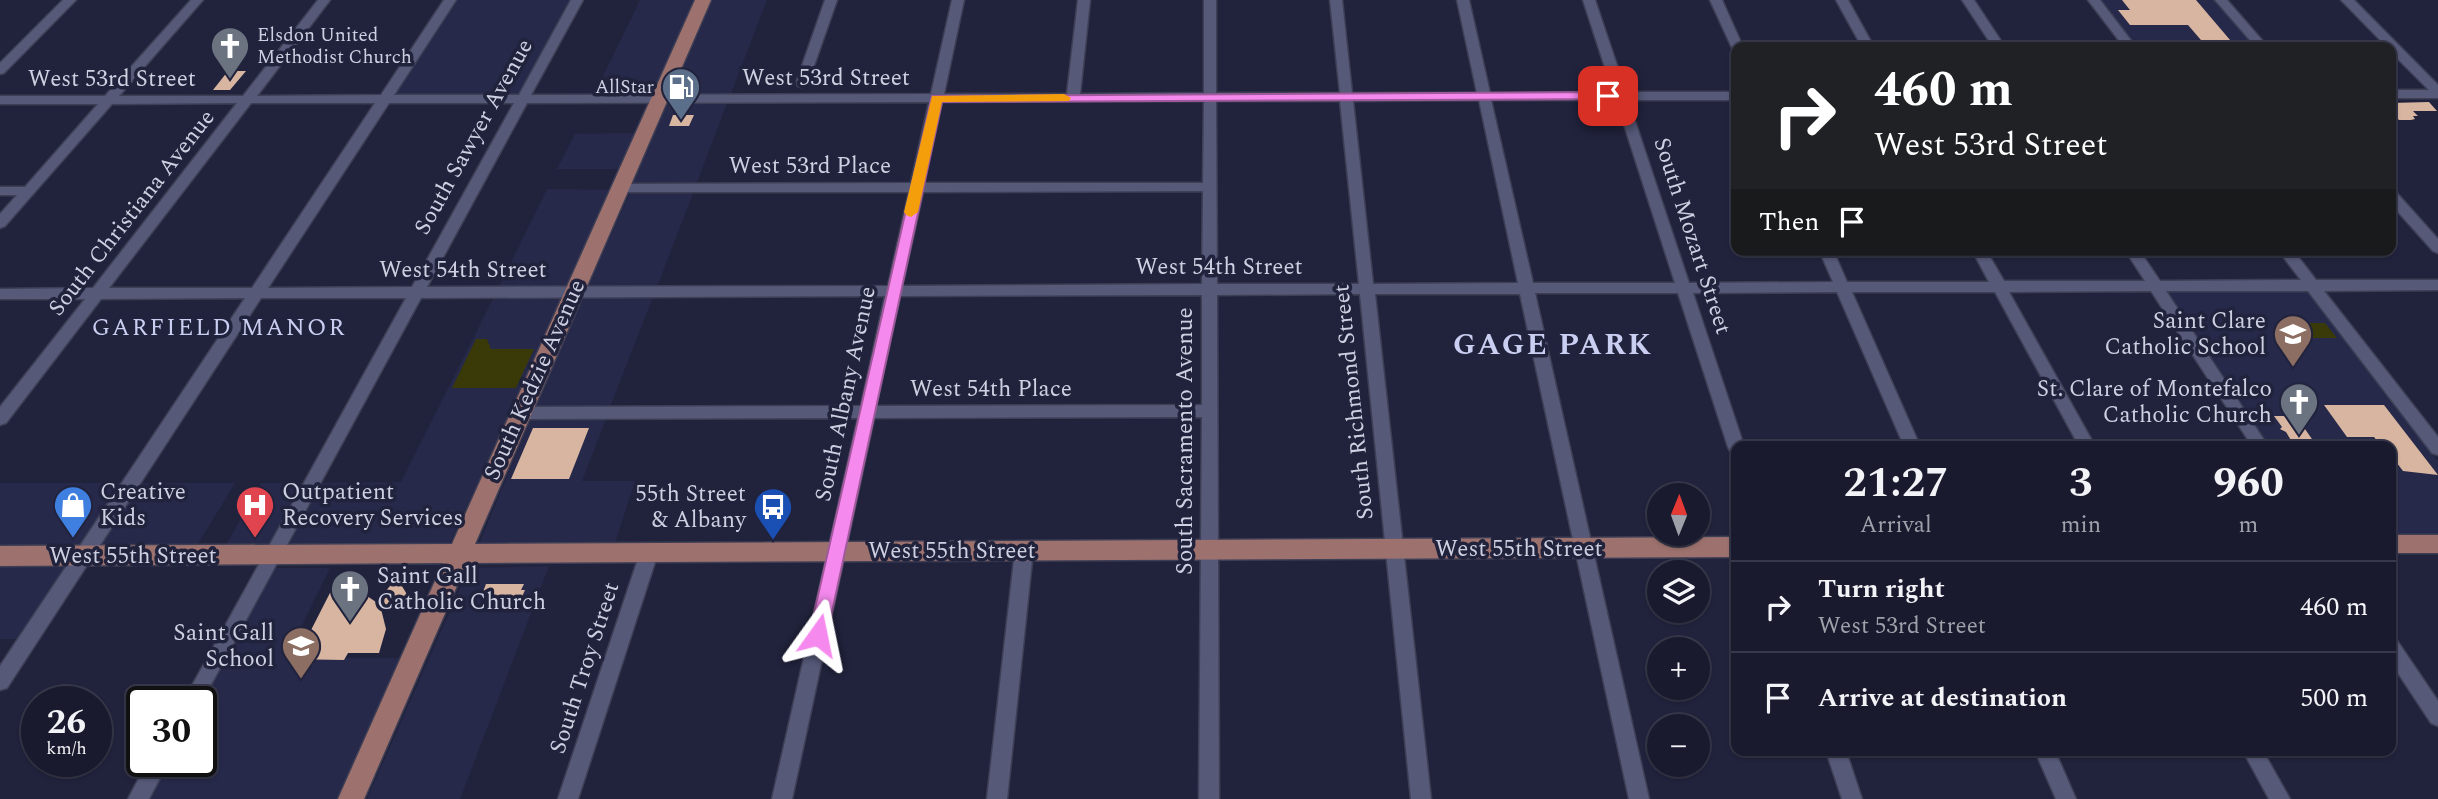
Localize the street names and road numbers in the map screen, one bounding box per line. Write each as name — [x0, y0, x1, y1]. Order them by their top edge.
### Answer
street label: South Sawyer Avenue — [405, 33, 543, 241]
street label: West 53rd Street — [742, 61, 910, 96]
street label: West 53rd Street — [28, 62, 196, 97]
street label: South Christiana Avenue — [40, 102, 224, 324]
street label: South Mozart Street — [1644, 133, 1740, 339]
street label: West 53rd Place — [729, 149, 891, 184]
street label: West 54th Street — [1135, 250, 1303, 285]
street label: West 54th Street — [379, 253, 547, 288]
street label: South Kedzie Avenue — [475, 274, 595, 486]
street label: South Albany Avenue — [806, 283, 886, 505]
street label: South Richmond Street — [1324, 283, 1384, 521]
street label: South Sacramento Avenue — [1168, 307, 1203, 575]
street label: West 54th Place — [910, 372, 1072, 407]
street label: West 55th Street — [1435, 532, 1603, 567]
street label: West 55th Street — [868, 534, 1036, 569]
street label: West 55th Street — [49, 539, 217, 574]
street label: South Troy Street — [541, 578, 629, 758]

